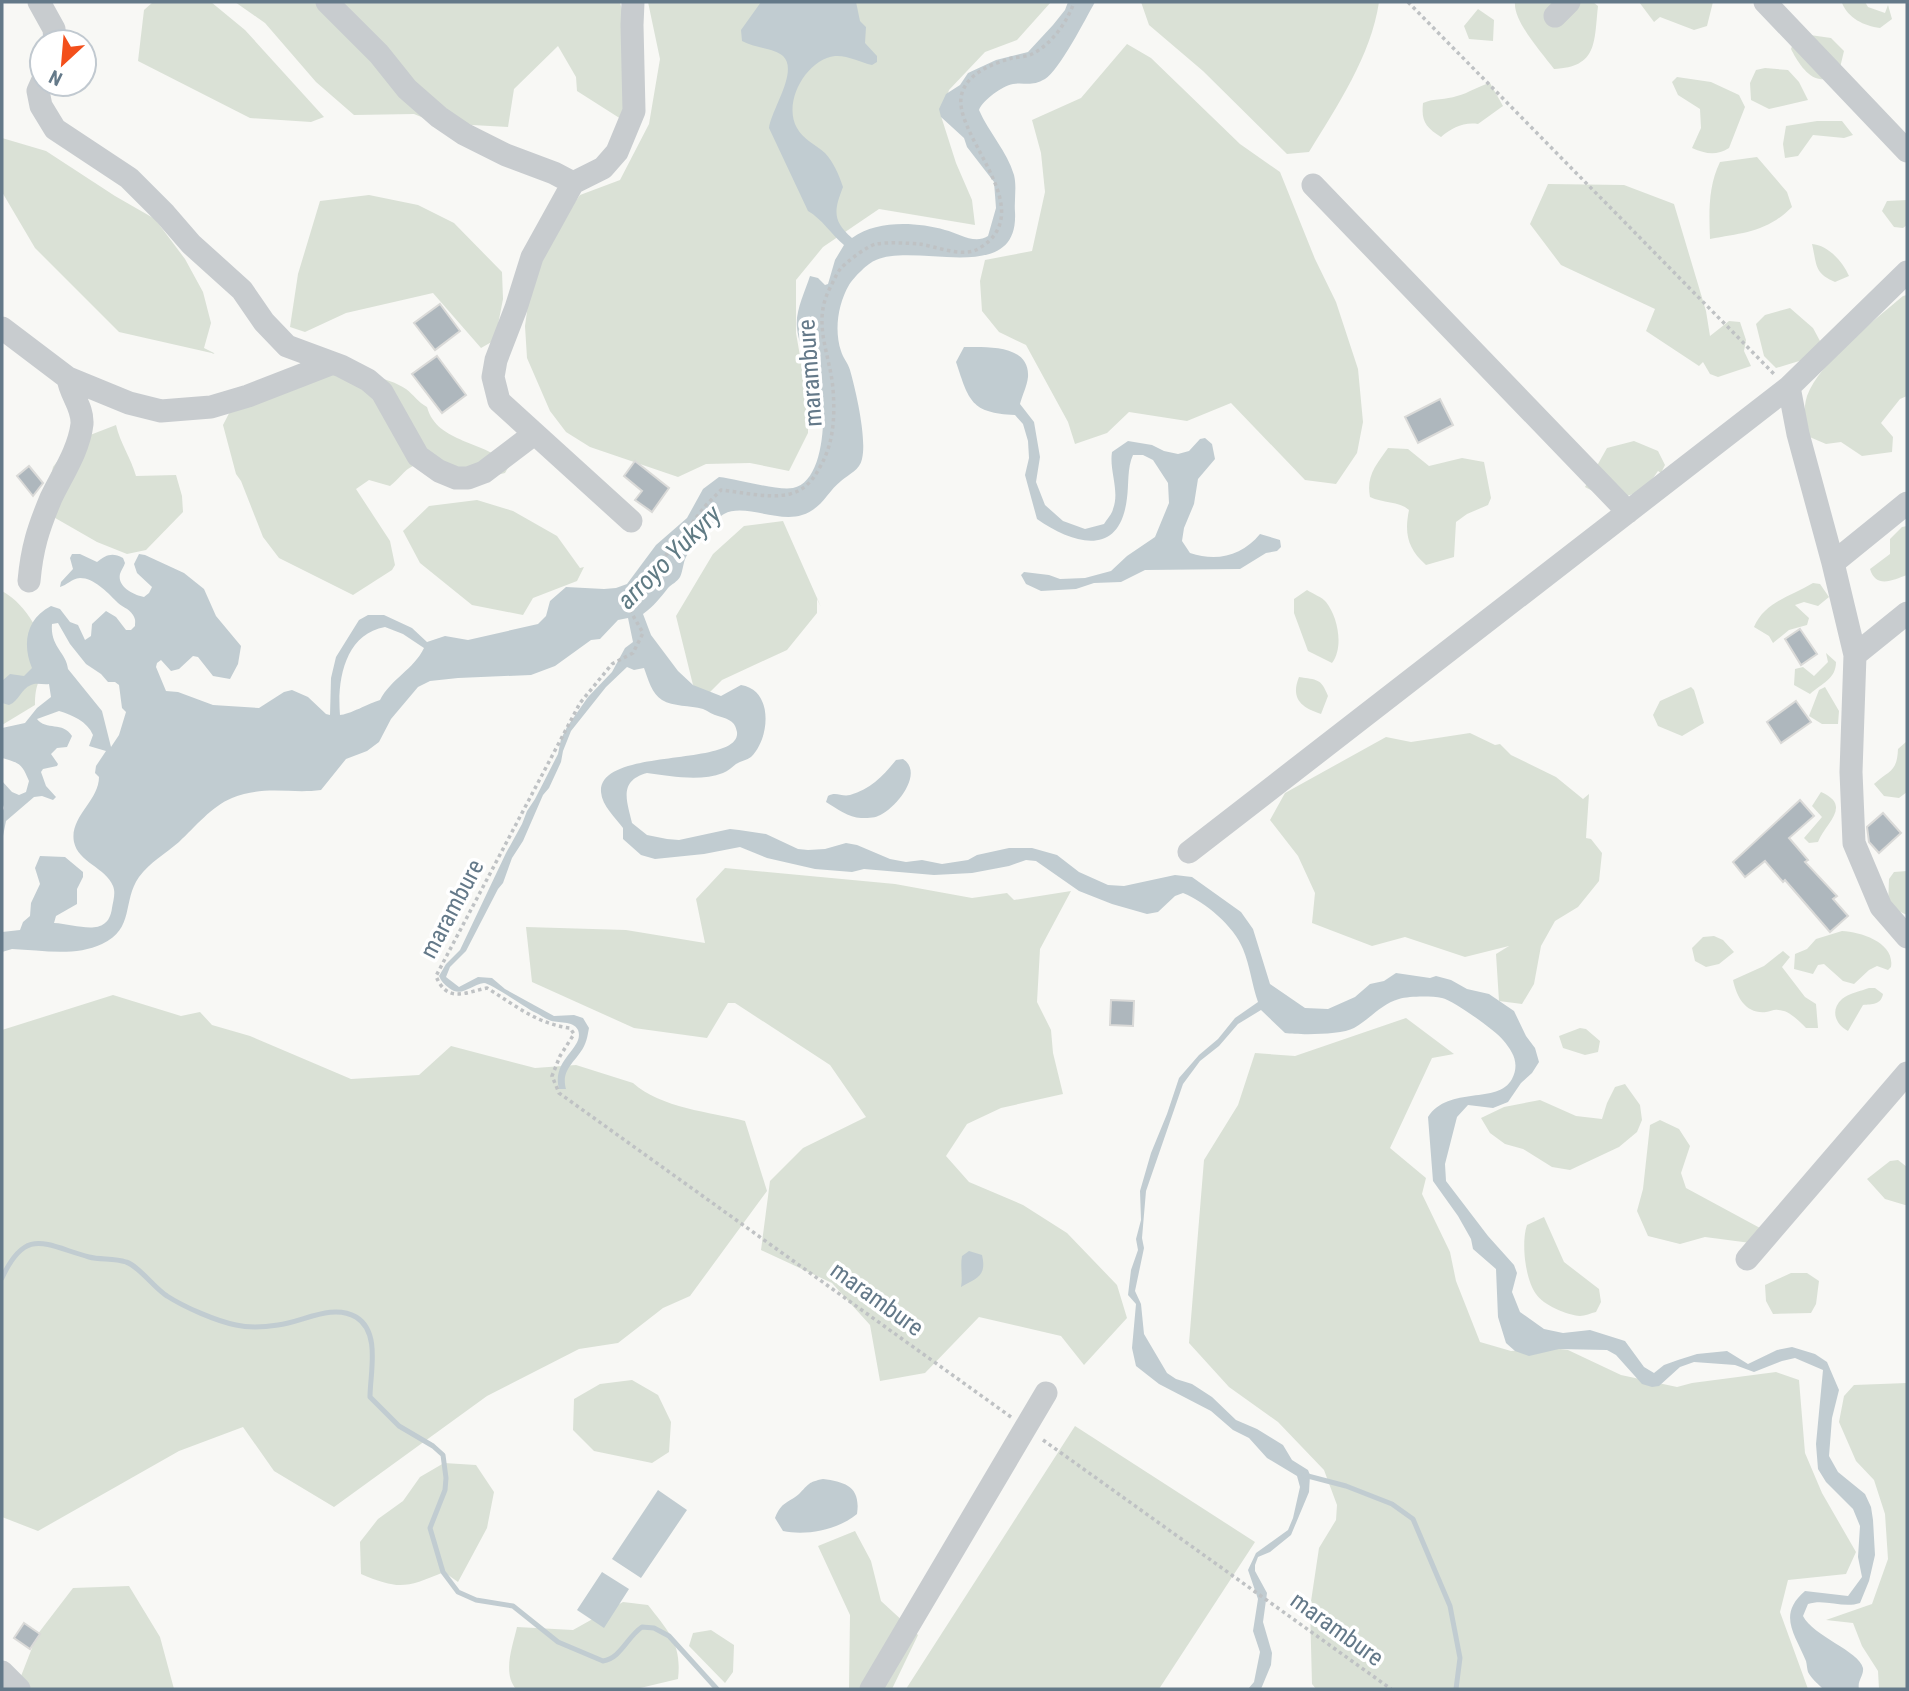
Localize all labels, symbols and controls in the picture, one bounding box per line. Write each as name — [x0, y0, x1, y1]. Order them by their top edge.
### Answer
north arrow — [28, 28, 98, 98]
text: N — [45, 65, 66, 91]
street label: marambure — [792, 318, 828, 428]
water label: arroyo Yukyry — [611, 498, 728, 615]
street label: marambure — [414, 855, 490, 963]
street label: marambure — [825, 1256, 929, 1342]
street label: marambure — [1285, 1586, 1389, 1672]

